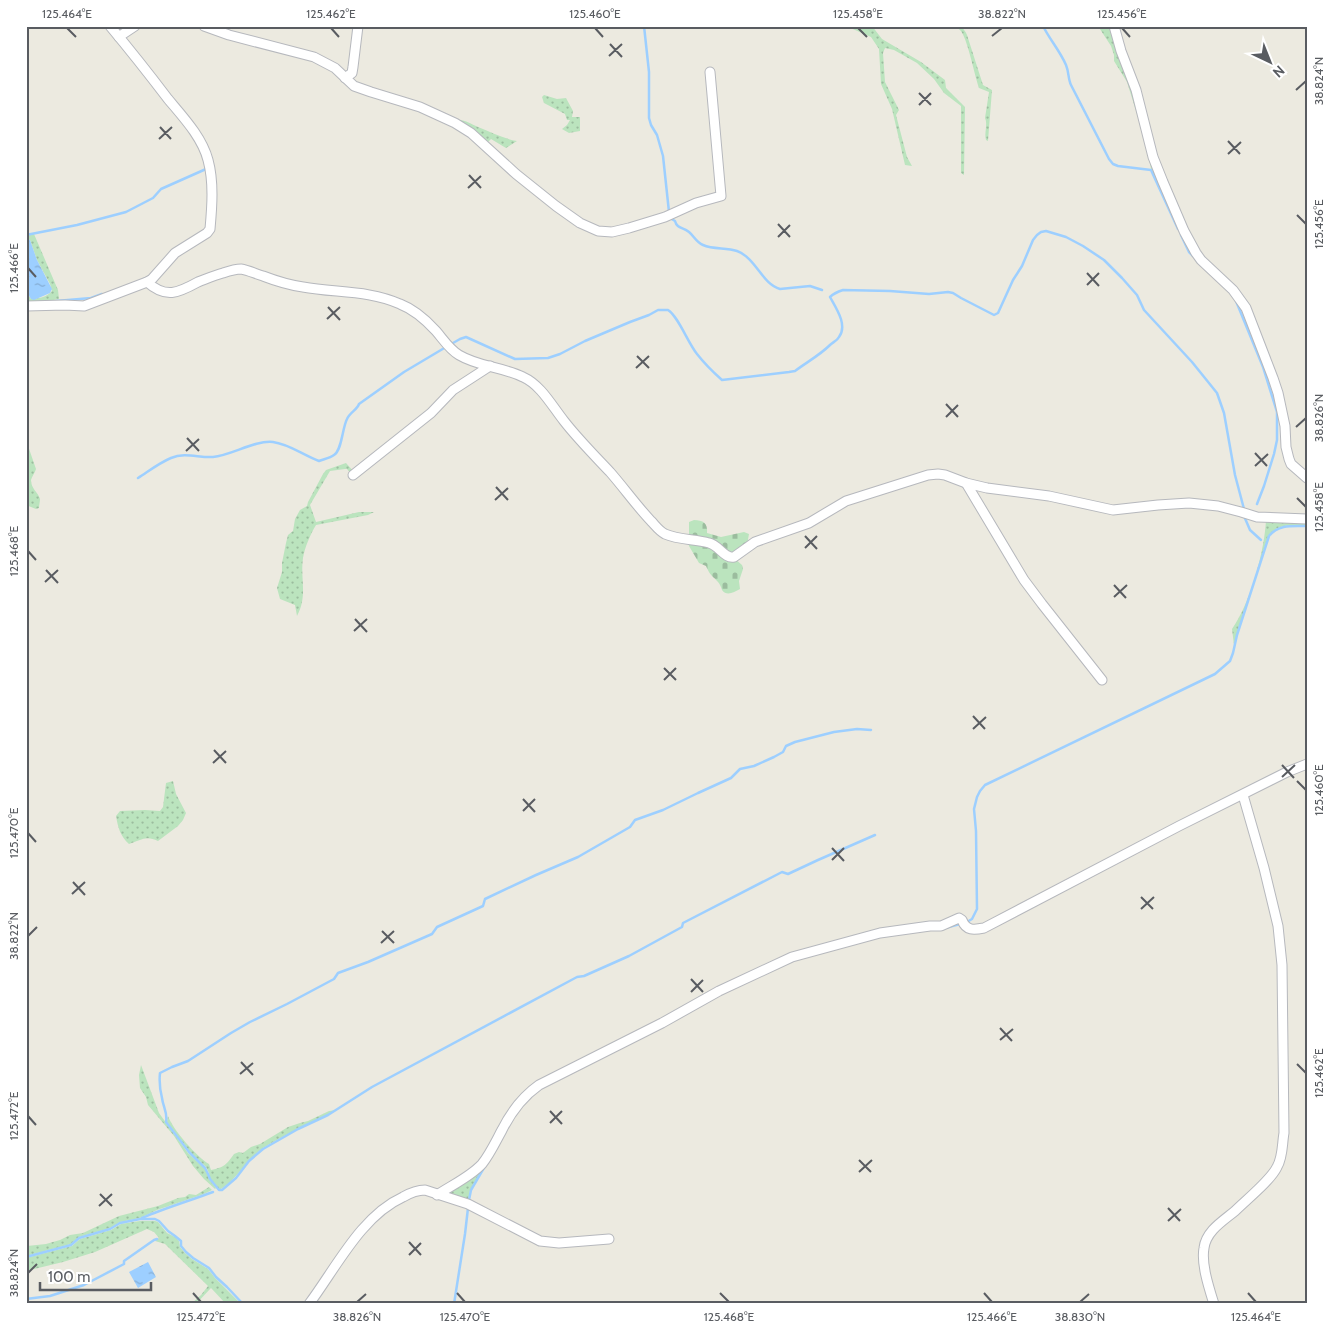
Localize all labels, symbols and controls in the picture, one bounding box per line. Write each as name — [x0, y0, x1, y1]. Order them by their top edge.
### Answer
text: 125.464°E — [42, 6, 92, 21]
text: 125.462°E — [306, 6, 356, 21]
text: 125.460°E — [569, 6, 621, 21]
text: 125.458°E — [833, 6, 883, 21]
text: 38.822°N — [978, 6, 1026, 21]
text: 125.456°E — [1097, 6, 1147, 21]
north arrow — [1246, 38, 1296, 88]
text: 38.824°N — [1311, 57, 1326, 105]
text: N — [1269, 62, 1289, 81]
text: 125.456°E — [1311, 199, 1326, 249]
text: 125.466°E — [6, 243, 21, 293]
text: 38.826°N — [1311, 394, 1326, 442]
text: 125.458°E — [1311, 482, 1326, 532]
text: 125.468°E — [6, 525, 21, 576]
text: 125.460°E — [1311, 764, 1326, 816]
text: 125.470°E — [6, 807, 21, 858]
text: 38.822°N — [6, 912, 21, 960]
text: 125.462°E — [1311, 1048, 1326, 1098]
text: 125.472°E — [6, 1091, 21, 1140]
text: 38.824°N — [6, 1249, 21, 1297]
scale bar — [40, 1260, 151, 1292]
text: 100 m — [48, 1268, 90, 1286]
text: 125.472°E — [177, 1309, 226, 1324]
text: 38.826°N — [333, 1309, 381, 1324]
text: 125.470°E — [440, 1309, 491, 1324]
text: 125.468°E — [704, 1309, 755, 1324]
text: 125.466°E — [967, 1309, 1017, 1324]
text: 38.830°N — [1055, 1309, 1105, 1324]
text: 125.464°E — [1231, 1309, 1281, 1324]

